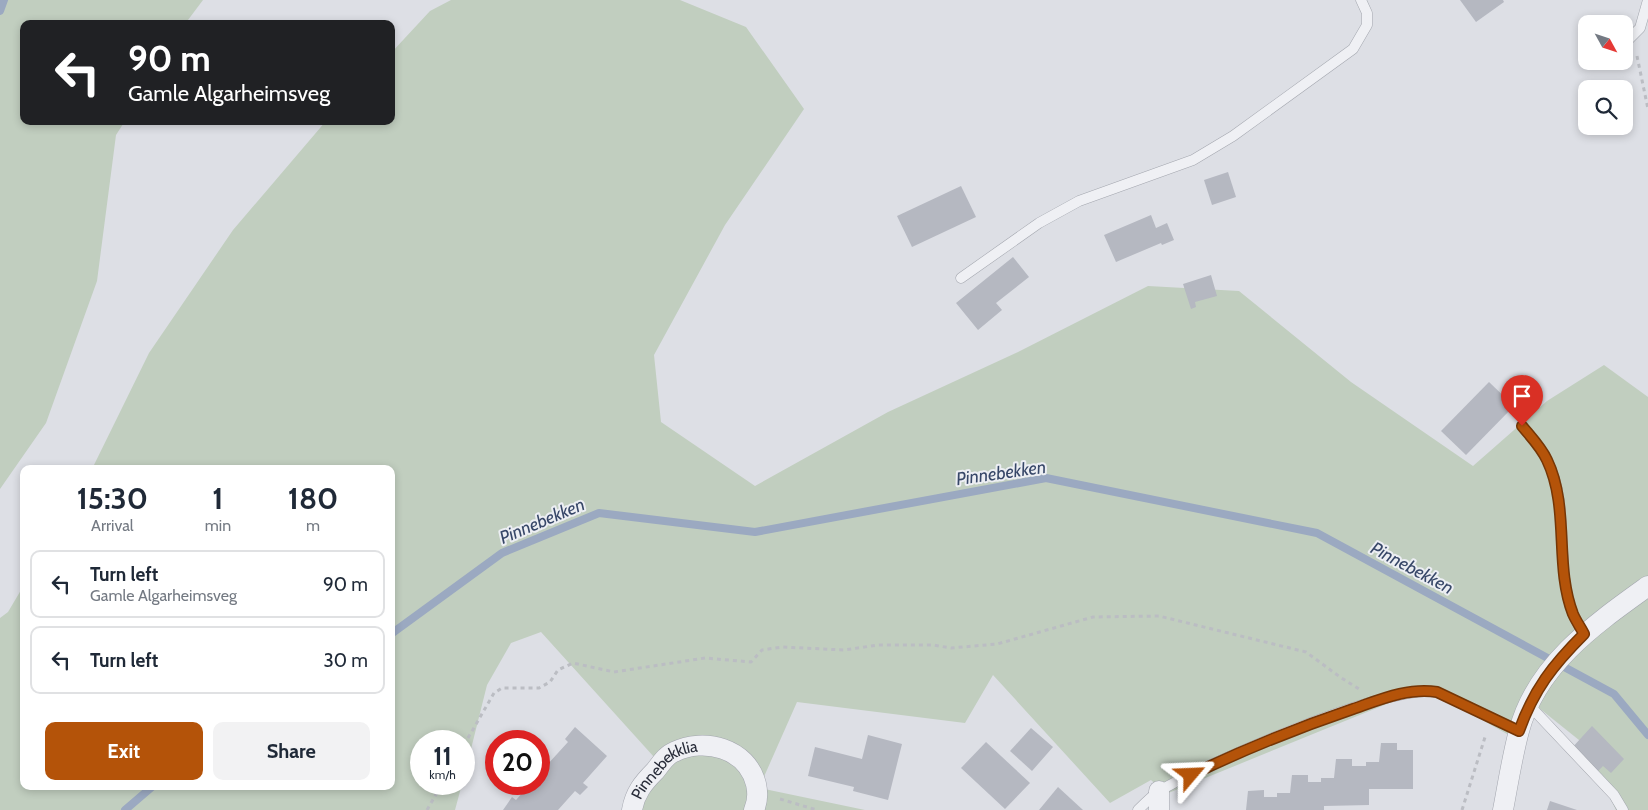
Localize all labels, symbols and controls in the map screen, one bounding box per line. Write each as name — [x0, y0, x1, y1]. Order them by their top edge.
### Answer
north arrow — [1578, 15, 1632, 70]
map controls — [1578, 15, 1633, 135]
text: 90 m — [128, 37, 211, 80]
icon: left — [45, 40, 110, 105]
text: Gamle Algarheimsveg — [128, 80, 330, 107]
button: search — [1578, 80, 1633, 135]
pin — [1501, 375, 1543, 426]
icon: arrive — [1508, 382, 1536, 410]
water label: Pinnebekken — [955, 456, 1047, 490]
text: 15:30 — [77, 480, 148, 517]
text: 1 — [212, 480, 223, 517]
text: 180 — [288, 480, 338, 517]
water label: Pinnebekken — [496, 493, 588, 549]
text: Arrival — [91, 516, 134, 535]
text: min — [205, 516, 231, 535]
text: m — [306, 516, 320, 535]
water label: Pinnebekken — [1367, 537, 1457, 599]
text: Turn left — [90, 563, 158, 586]
icon: left — [47, 570, 75, 598]
text: 90 m — [323, 573, 368, 596]
text: Gamle Algarheimsveg — [90, 586, 237, 605]
icon: left — [47, 646, 75, 674]
text: Turn left — [90, 649, 158, 672]
text: 30 m — [324, 649, 368, 672]
button: Exit — [45, 722, 203, 780]
button: Share — [213, 722, 370, 780]
speed limit sign: 20 — [485, 730, 550, 795]
street label: Pinnebekklia — [627, 736, 699, 802]
text: 11 — [433, 741, 452, 771]
position arrow — [1164, 748, 1216, 800]
text: km/h — [429, 767, 456, 782]

